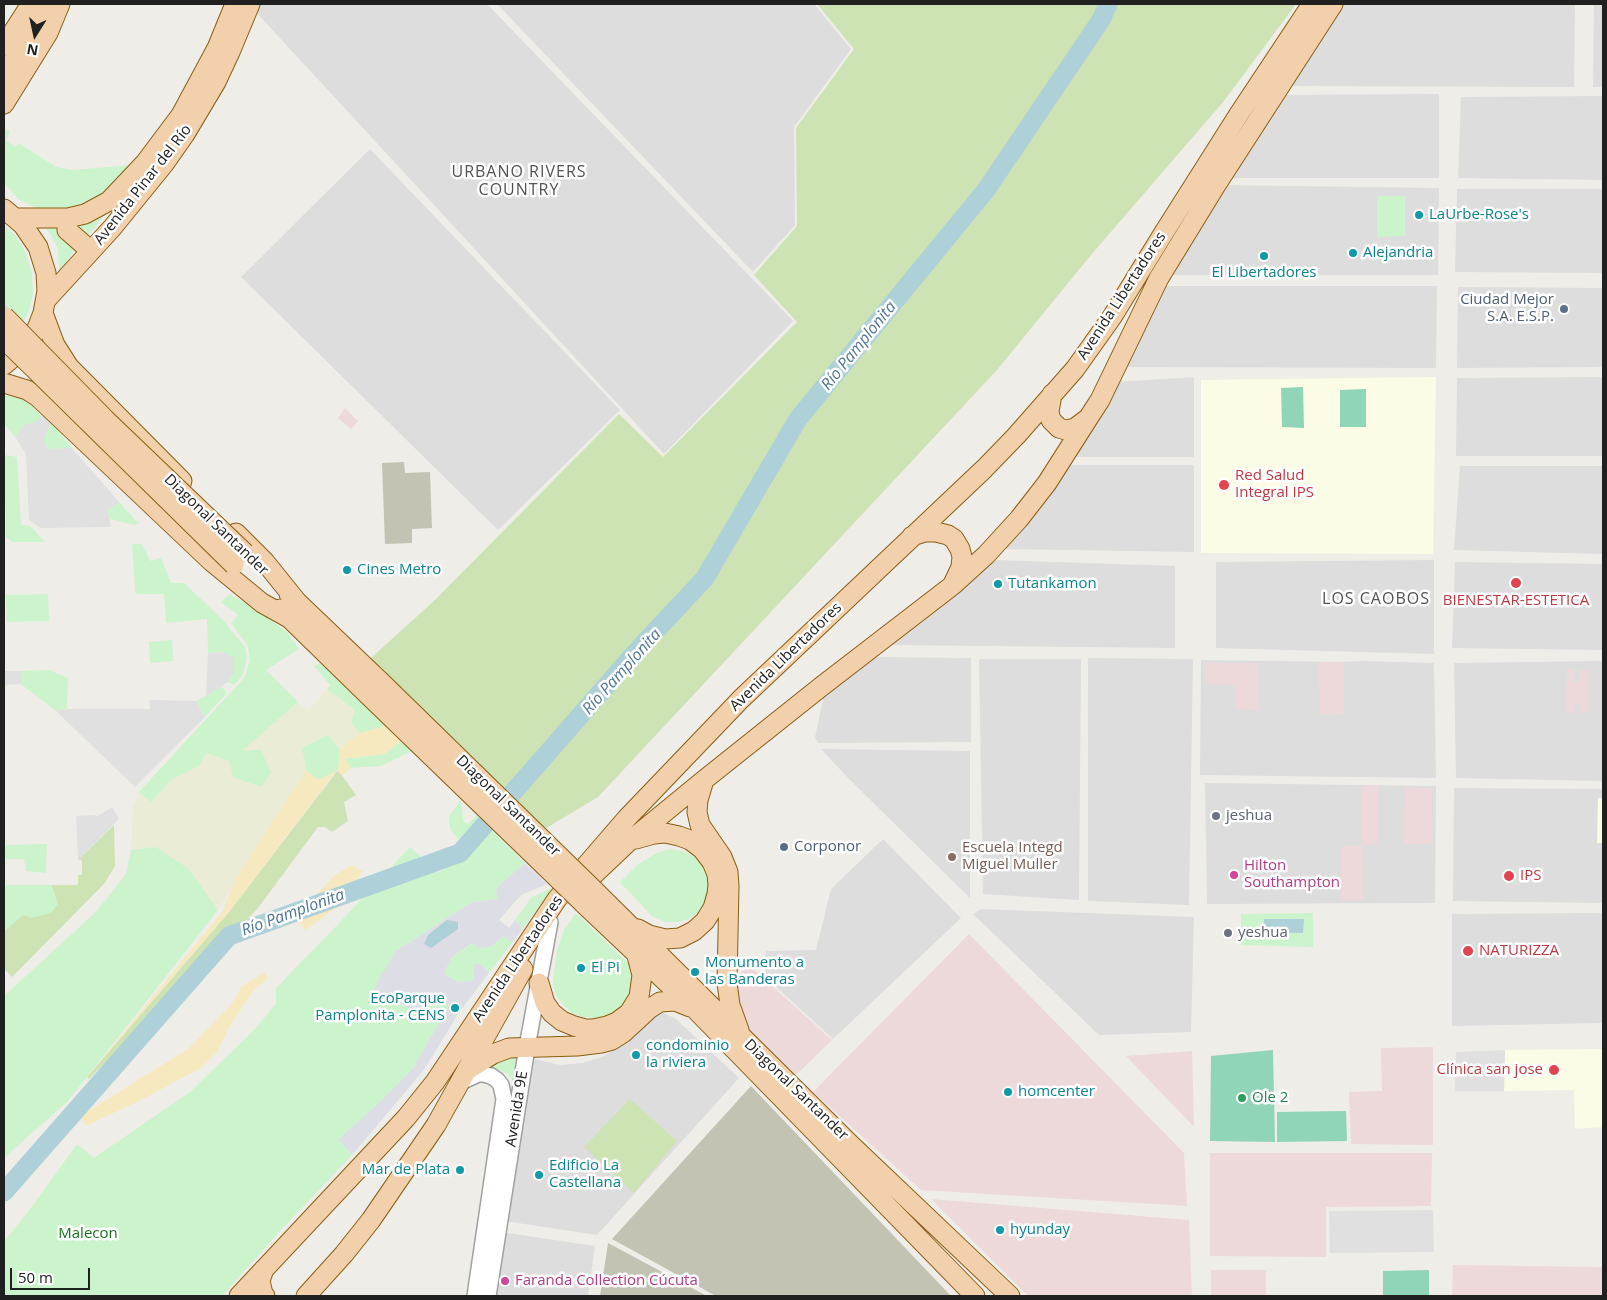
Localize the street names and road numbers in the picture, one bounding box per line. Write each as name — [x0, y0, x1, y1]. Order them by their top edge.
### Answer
street label: Avenida Pinar del Río — [90, 121, 196, 249]
street label: Avenida Libertadores — [1074, 229, 1170, 363]
street label: Diagonal Santander — [160, 471, 272, 579]
street label: Avenida Libertadores — [726, 599, 846, 715]
street label: Diagonal Santander — [452, 752, 564, 860]
street label: Avenida Libertadores — [469, 892, 567, 1026]
street label: Diagonal Santander — [740, 1036, 852, 1144]
street label: Avenida 9E — [502, 1070, 532, 1148]

